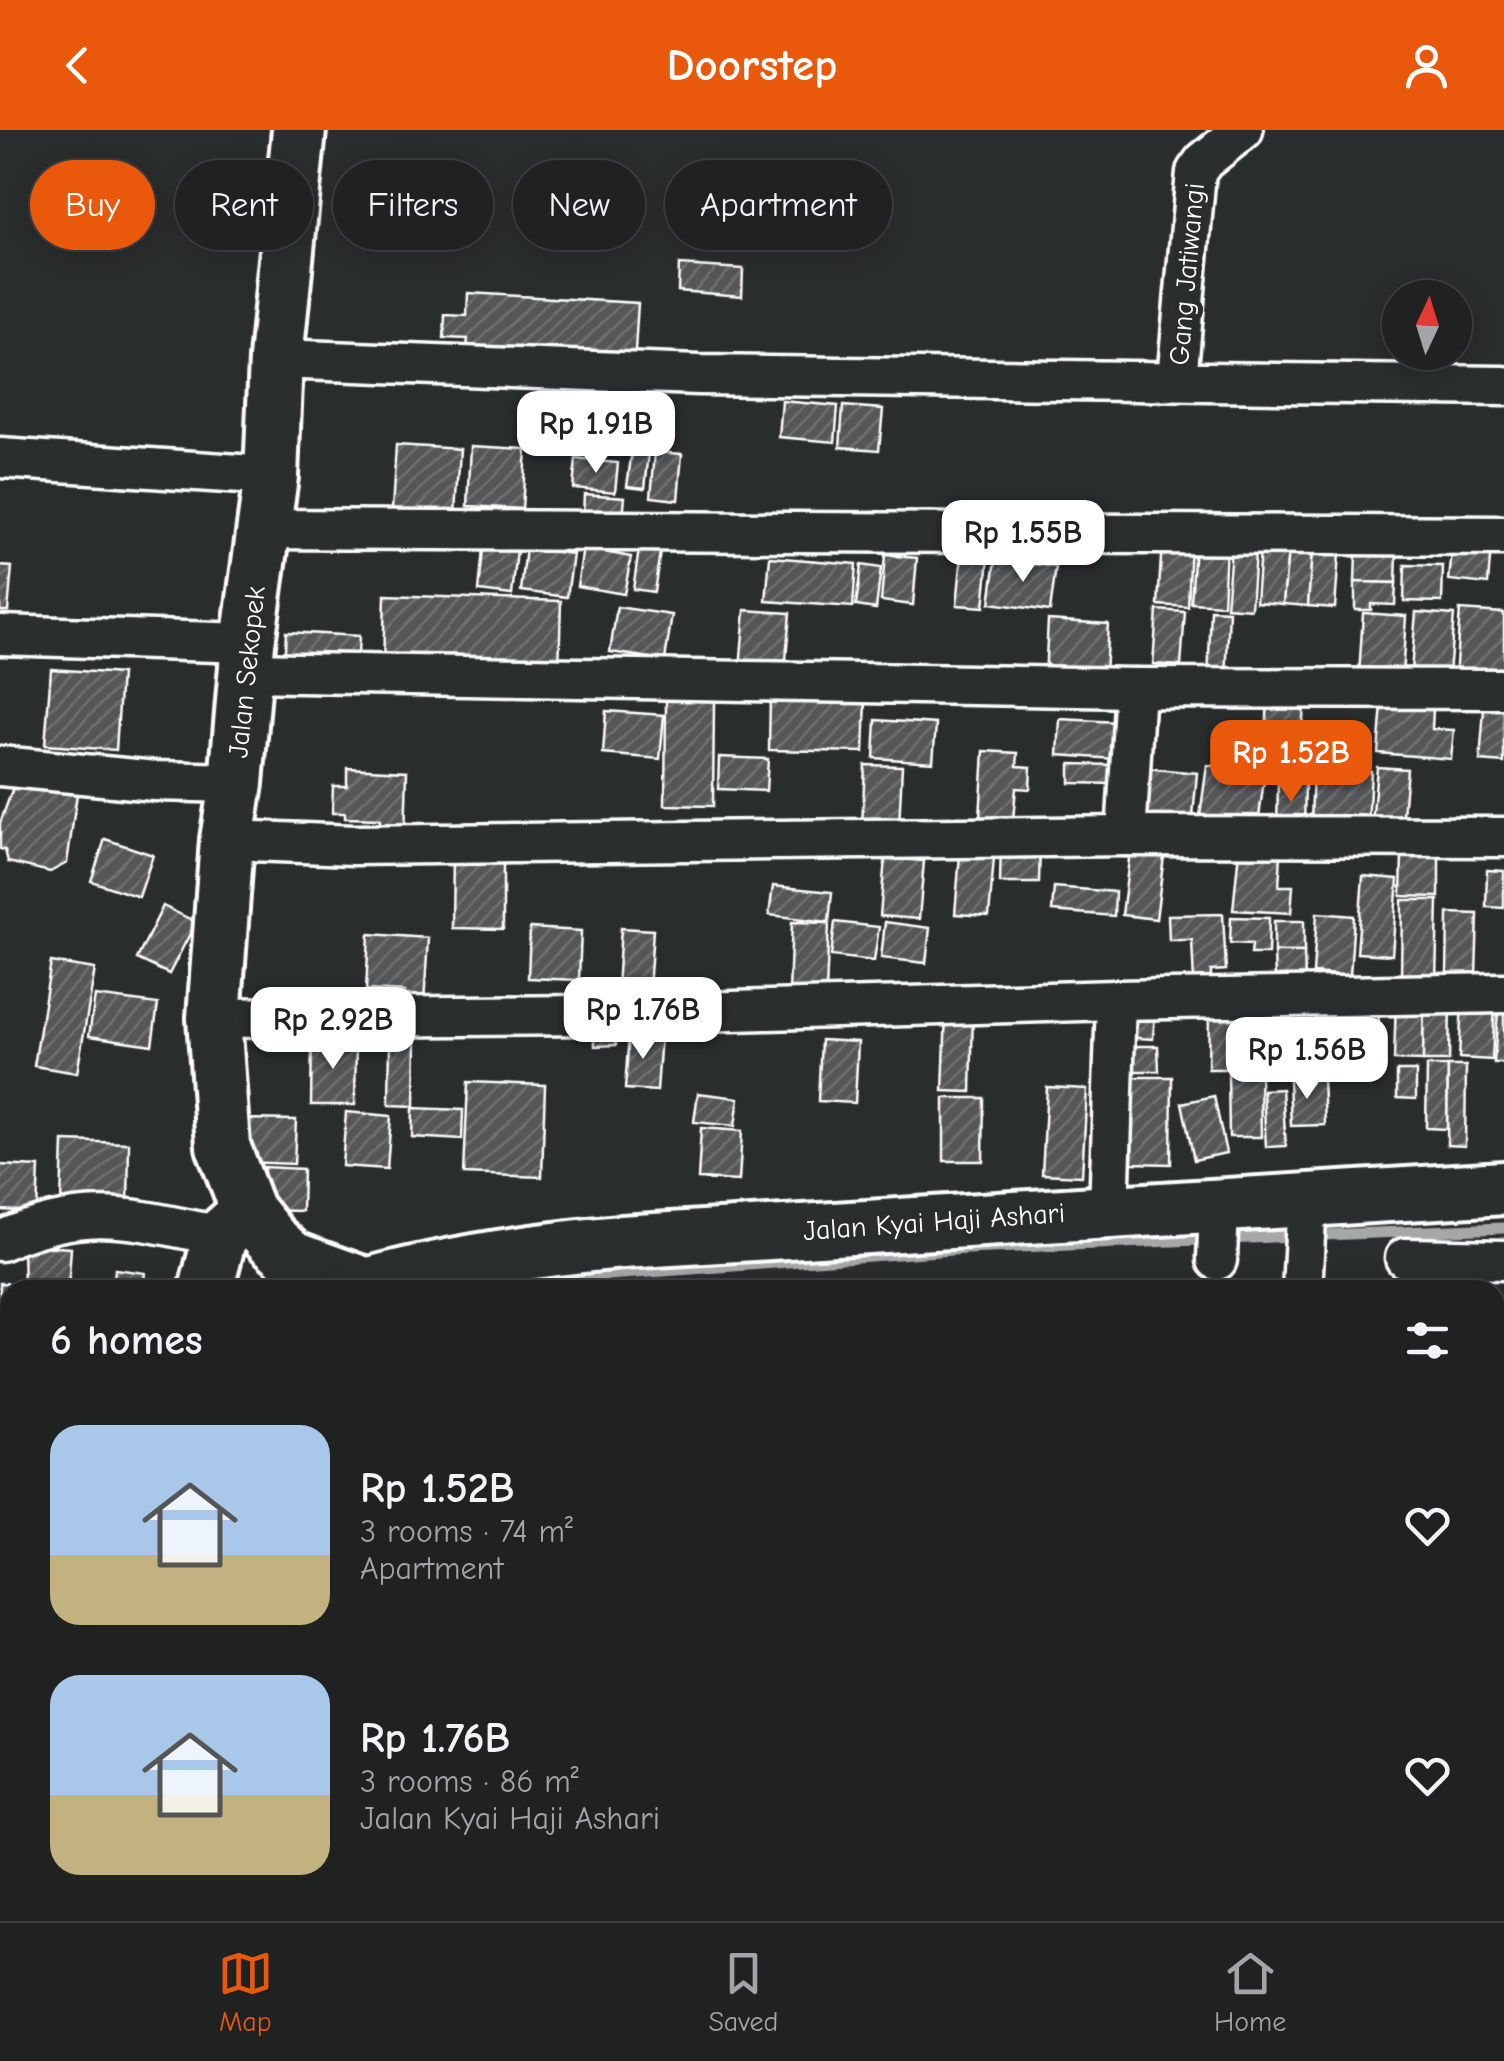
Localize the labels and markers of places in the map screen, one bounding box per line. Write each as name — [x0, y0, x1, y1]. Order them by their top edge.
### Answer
pin: Rp 1.91B — [493, 391, 699, 476]
pin: Rp 1.55B — [920, 500, 1126, 585]
pin: Rp 1.52B — [1188, 720, 1394, 805]
pin: Rp 1.76B — [540, 977, 746, 1062]
pin: Rp 2.92B — [230, 987, 436, 1072]
pin: Rp 1.56B — [1204, 1017, 1410, 1102]

